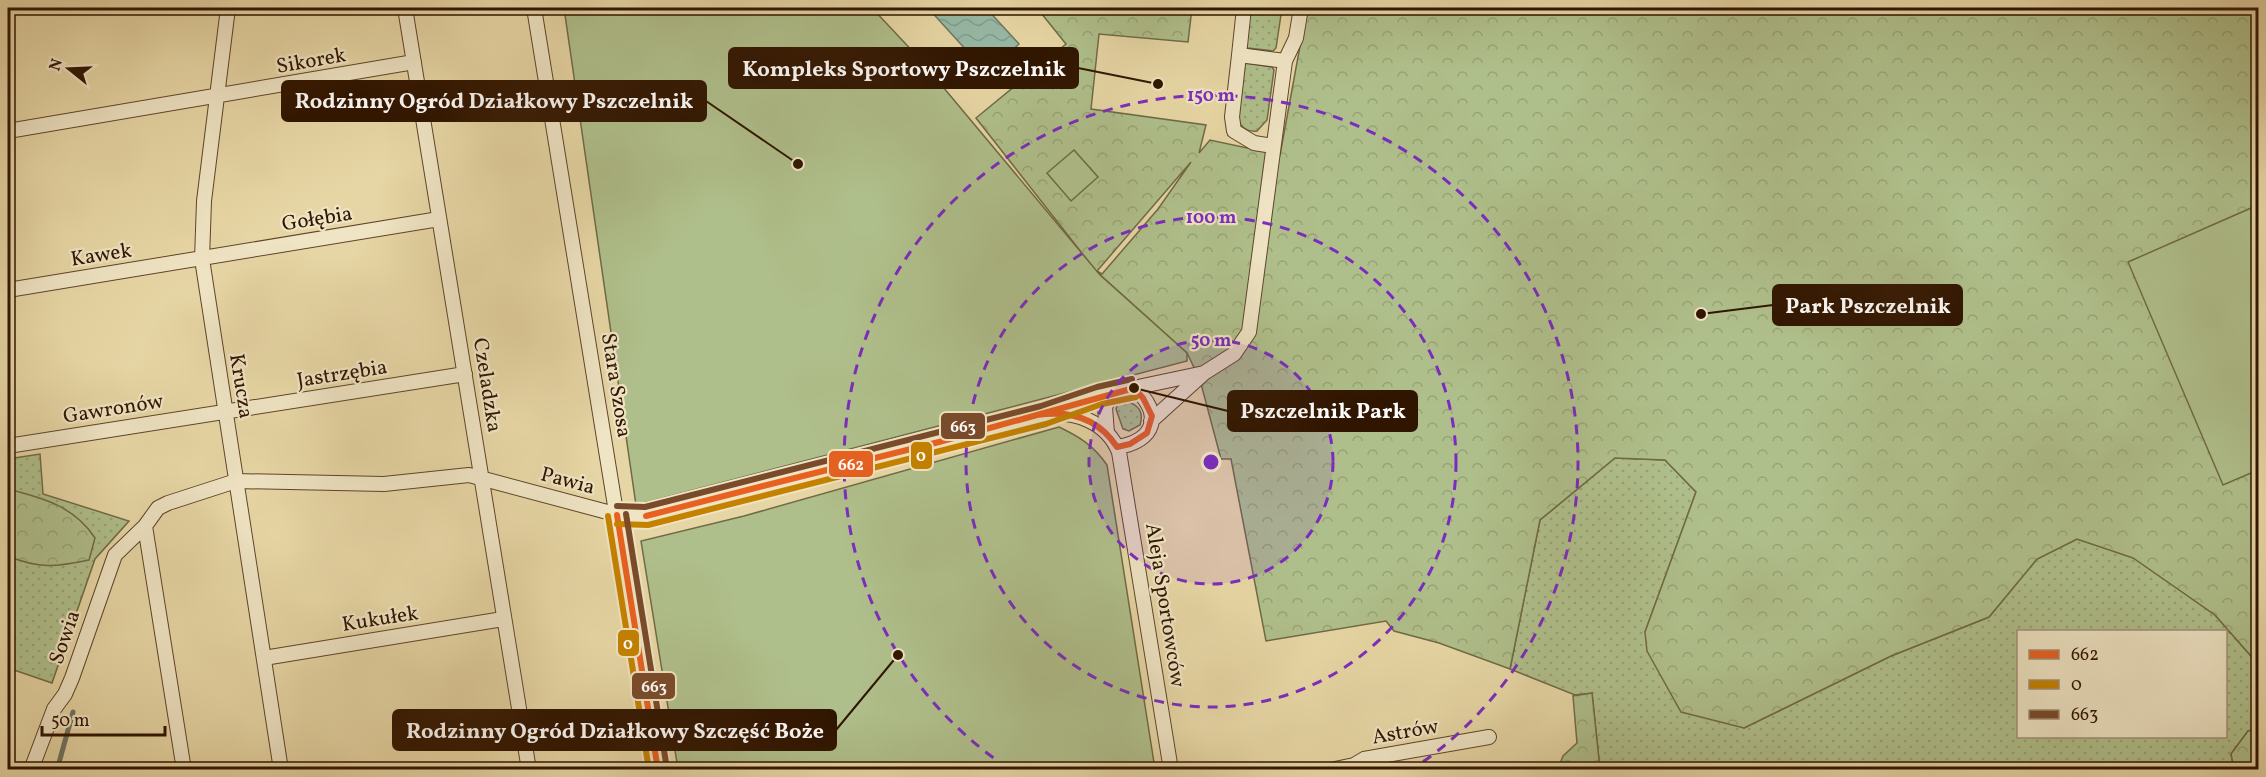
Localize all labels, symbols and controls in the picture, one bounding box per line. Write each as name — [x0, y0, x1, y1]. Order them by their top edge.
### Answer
north arrow — [39, 39, 99, 99]
street label: Sikorek — [274, 41, 349, 82]
callout: Kompleks Sportowy Pszczelnik — [729, 48, 1078, 88]
text: Kompleks Sportowy Pszczelnik — [742, 55, 1066, 86]
text: N — [44, 56, 69, 74]
callout: Rodzinny Ogród Działkowy Pszczelnik — [282, 81, 706, 121]
text: 150 m — [1187, 84, 1235, 109]
text: Rodzinny Ogród Działkowy Pszczelnik — [295, 87, 693, 118]
street label: Gołębia — [280, 200, 354, 239]
text: 100 m — [1186, 206, 1236, 231]
street label: Kawek — [69, 236, 134, 275]
callout: Park Pszczelnik — [1773, 285, 1962, 325]
text: Park Pszczelnik — [1785, 292, 1951, 323]
text: 50 m — [1191, 329, 1231, 354]
street label: Stara Szosa — [593, 331, 638, 440]
street label: Czeladzka — [465, 336, 508, 435]
street label: Krucza — [221, 352, 260, 421]
street label: Jastrzębia — [295, 353, 390, 396]
street label: Gawronów — [61, 387, 165, 432]
callout: Pszczelnik Park — [1228, 391, 1417, 431]
text: Pszczelnik Park — [1240, 397, 1406, 428]
line badge: 663 — [940, 412, 986, 440]
text: 663 — [950, 417, 976, 439]
line badge: 0 — [910, 441, 933, 470]
text: 0 — [916, 446, 926, 468]
line badge: 662 — [828, 450, 874, 478]
centre of rings — [1201, 452, 1221, 472]
text: 662 — [838, 455, 864, 477]
street label: Pawia — [537, 460, 598, 503]
street label: Aleja Sportowców — [1137, 521, 1192, 689]
street label: Kukułek — [340, 599, 421, 640]
street label: Sowia — [43, 606, 88, 668]
line badge: 0 — [617, 629, 640, 657]
legend — [2017, 630, 2227, 738]
text: 0 — [623, 634, 633, 656]
text: 662 — [2071, 643, 2099, 668]
line badge: 663 — [631, 672, 676, 700]
text: 0 — [2071, 673, 2082, 698]
text: 663 — [641, 677, 667, 699]
scale bar — [42, 699, 165, 737]
text: 663 — [2071, 703, 2098, 728]
text: 50 m — [51, 709, 90, 734]
callout: Rodzinny Ogród Działkowy Szczęść Boże — [393, 710, 836, 750]
street label: Astrów — [1370, 712, 1441, 753]
text: Rodzinny Ogród Działkowy Szczęść Boże — [406, 717, 824, 748]

